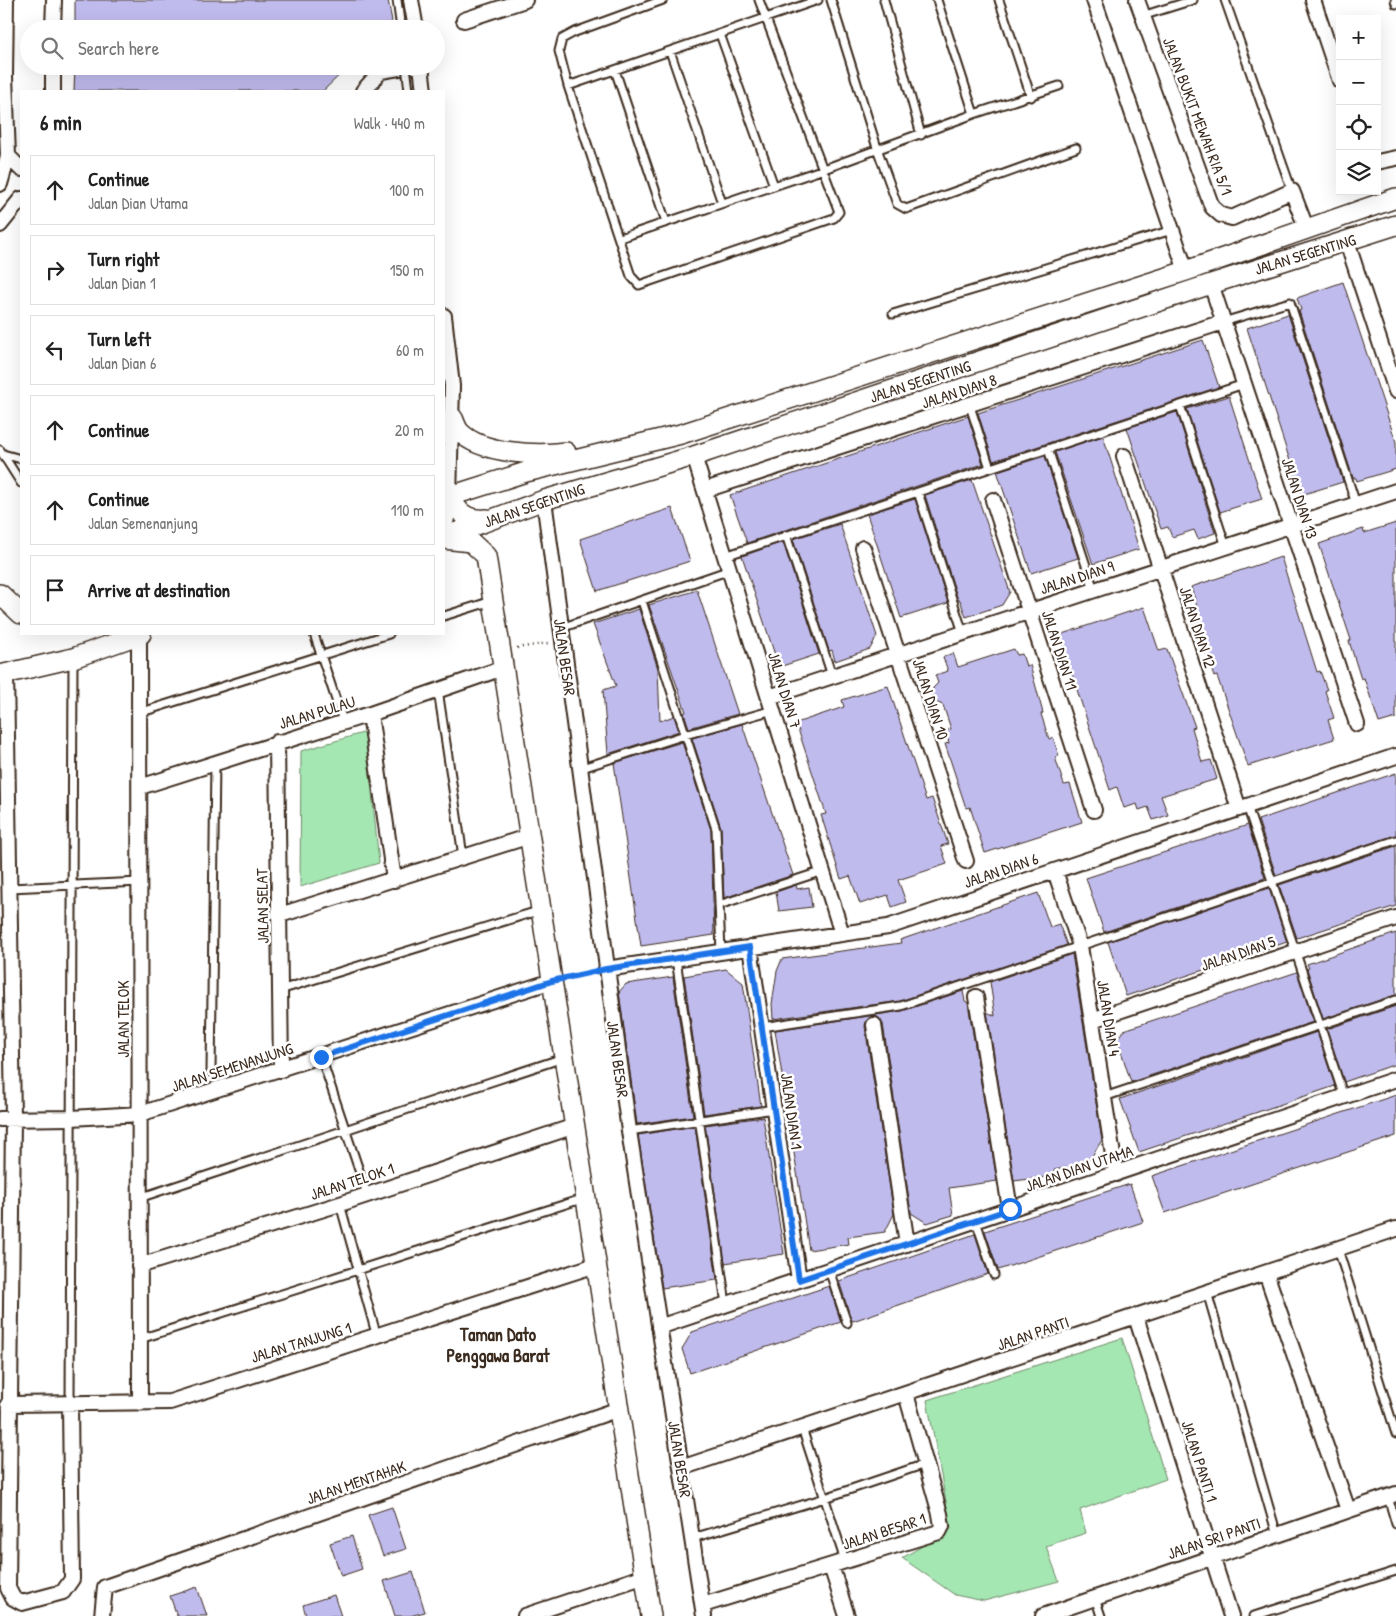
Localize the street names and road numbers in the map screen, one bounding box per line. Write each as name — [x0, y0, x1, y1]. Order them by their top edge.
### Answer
street label: JALAN BUKIT MEWAH RIA 5/1 — [1158, 34, 1238, 198]
street label: JALAN SEGENTING — [1252, 228, 1359, 280]
street label: JALAN SEGENTING — [867, 354, 974, 408]
street label: JALAN DIAN 8 — [919, 368, 1000, 414]
street label: JALAN DIAN 13 — [1277, 455, 1323, 541]
street label: JALAN SEGENTING — [481, 477, 587, 532]
street label: JALAN DIAN 9 — [1037, 555, 1117, 599]
street label: JALAN DIAN 12 — [1175, 583, 1222, 671]
street label: JALAN DIAN 11 — [1037, 607, 1083, 693]
street label: JALAN BESAR — [549, 617, 581, 697]
street label: JALAN DIAN 7 — [763, 649, 807, 731]
street label: JALAN DIAN 10 — [908, 656, 954, 742]
street label: JALAN PULAU — [276, 690, 358, 734]
street label: JALAN DIAN 6 — [961, 847, 1041, 893]
street label: JALAN SELAT — [250, 868, 274, 944]
street label: JALAN DIAN 5 — [1198, 930, 1279, 976]
street label: JALAN DIAN 4 — [1092, 978, 1126, 1058]
street label: JALAN TELOK — [112, 980, 134, 1058]
street label: JALAN BESAR — [602, 1019, 634, 1099]
street label: JALAN SEMENANJUNG — [168, 1037, 296, 1097]
street label: JALAN DIAN 1 — [776, 1071, 808, 1151]
street label: JALAN DIAN UTAMA — [1022, 1139, 1136, 1197]
street label: JALAN TELOK 1 — [307, 1157, 397, 1205]
street label: JALAN PANTI — [994, 1310, 1072, 1356]
street label: JALAN TANJUNG 1 — [248, 1316, 354, 1368]
street label: JALAN PANTI 1 — [1176, 1417, 1224, 1505]
street label: JALAN BESAR — [663, 1419, 697, 1499]
street label: JALAN MENTAHAK — [303, 1455, 409, 1509]
street label: JALAN BESAR 1 — [839, 1507, 929, 1555]
street label: JALAN SRI PANTI — [1165, 1512, 1263, 1564]

